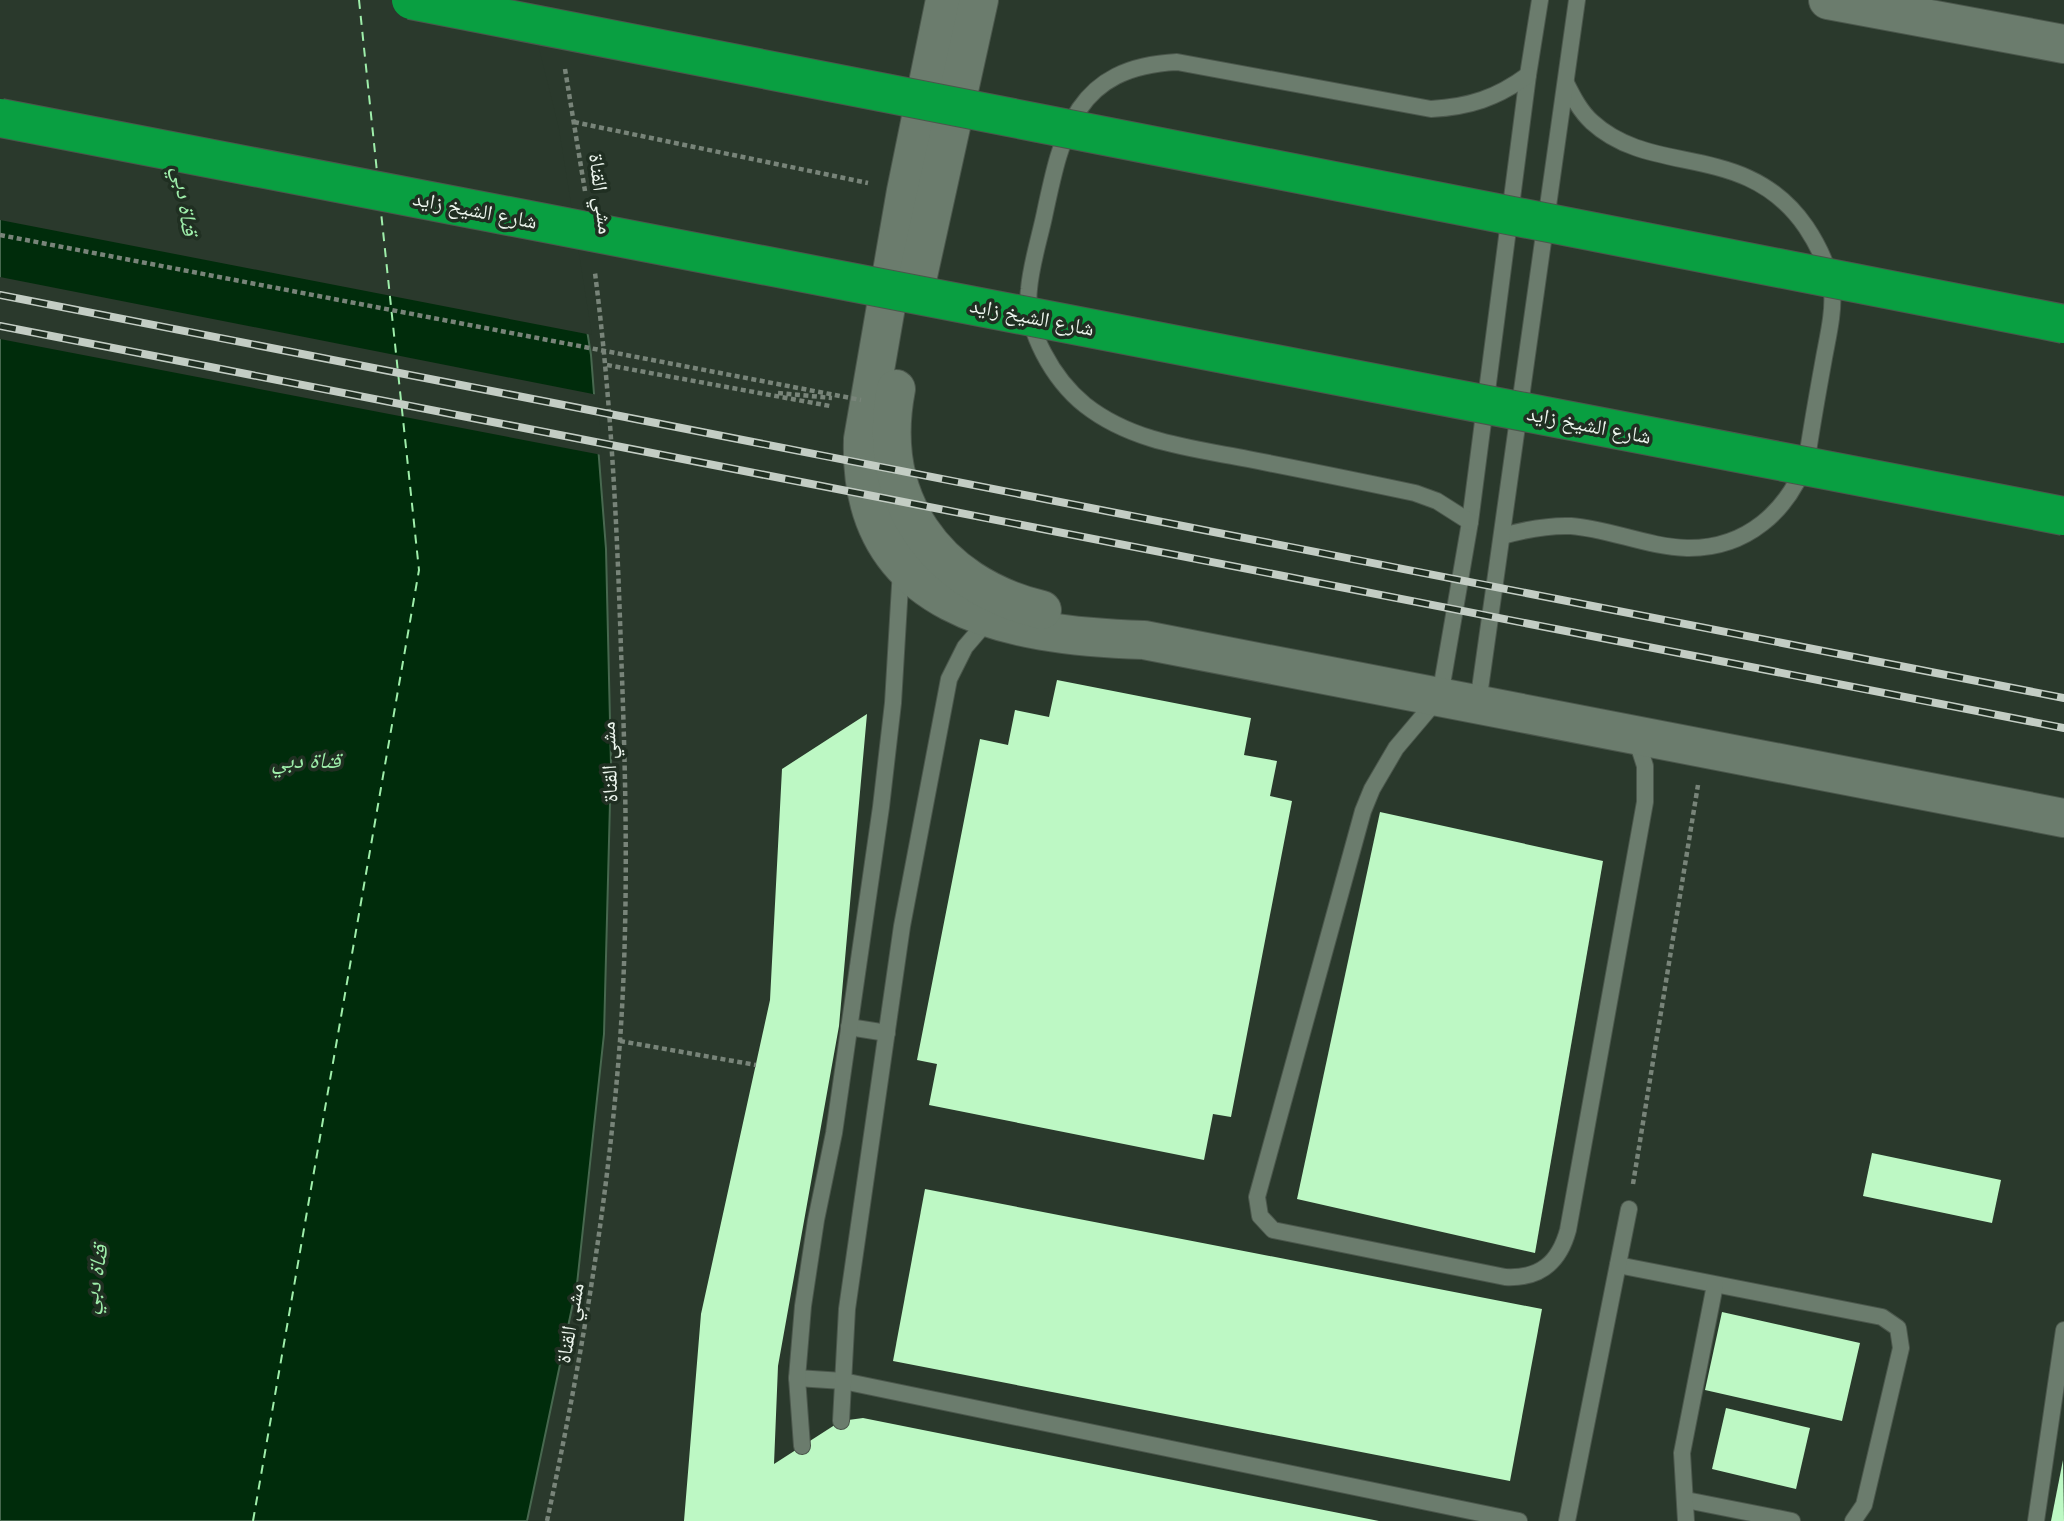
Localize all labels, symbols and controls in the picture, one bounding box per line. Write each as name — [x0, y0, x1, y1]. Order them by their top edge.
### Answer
street label: مشي القناة — [580, 152, 619, 236]
water label: قناة دبي — [163, 165, 205, 241]
street label: شارع الشيخ زايد — [411, 185, 539, 235]
street label: شارع الشيخ زايد — [968, 292, 1096, 342]
street label: شارع الشيخ زايد — [1525, 400, 1653, 450]
street label: مشي القناة — [595, 721, 627, 803]
water label: قناة دبي — [271, 746, 344, 779]
water label: قناة دبي — [74, 1239, 119, 1316]
street label: مشي القناة — [550, 1281, 593, 1366]

